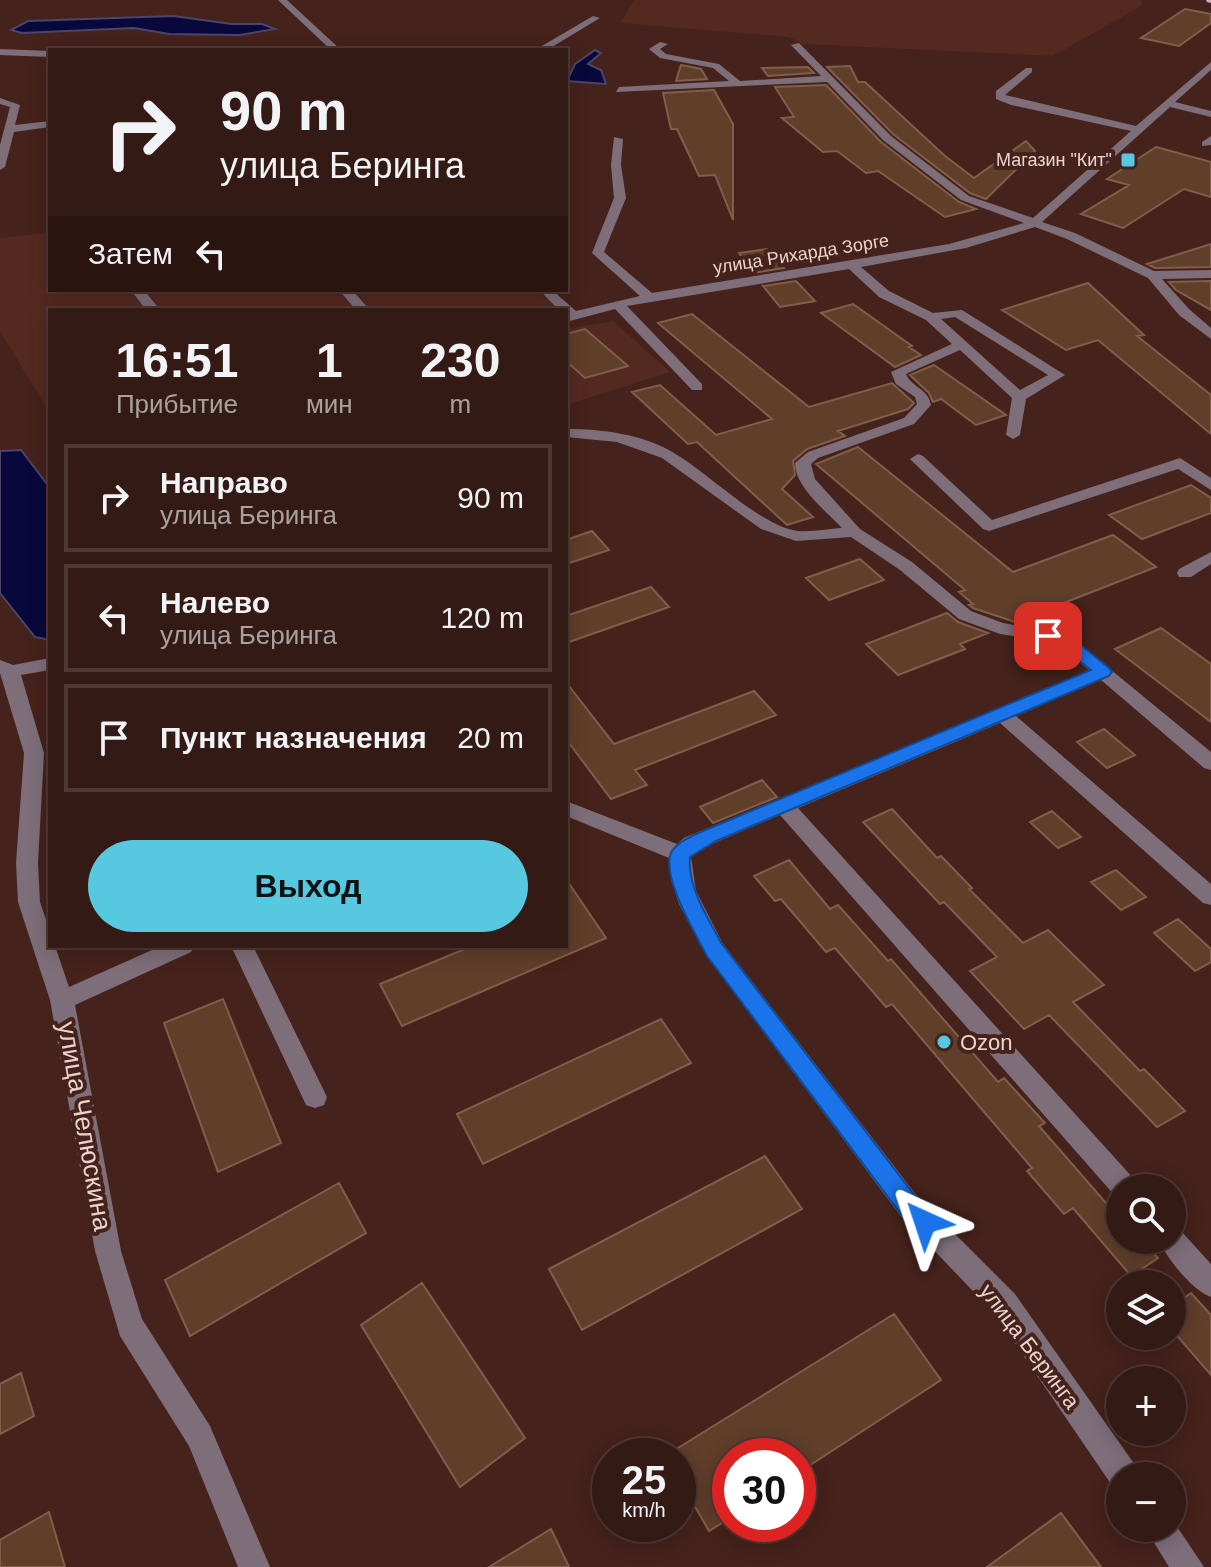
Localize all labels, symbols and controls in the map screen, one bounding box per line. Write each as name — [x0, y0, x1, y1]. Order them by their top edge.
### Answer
text: 90 m — [220, 79, 348, 142]
icon: right — [88, 80, 192, 184]
text: улица Беринга — [220, 145, 465, 186]
place label: Магазин "Кит" — [996, 150, 1112, 170]
marker: Магазин "Кит" — [1119, 151, 1137, 169]
street label: улица Рихарда Зорге — [712, 230, 890, 278]
icon: left — [189, 232, 233, 276]
text: Затем — [88, 237, 173, 270]
text: 16:51 — [116, 334, 238, 387]
text: 1 — [316, 334, 343, 387]
text: 230 — [420, 334, 500, 387]
text: Прибытие — [116, 389, 238, 419]
text: мин — [306, 389, 353, 419]
text: m — [450, 389, 471, 419]
text: Направо — [160, 466, 288, 499]
icon: right — [92, 476, 136, 520]
text: 90 m — [457, 481, 524, 514]
text: улица Беринга — [160, 500, 337, 530]
text: Налево — [160, 586, 270, 619]
icon: left — [92, 596, 136, 640]
text: 120 m — [441, 601, 524, 634]
pin — [1014, 602, 1082, 670]
icon: arrive — [1026, 614, 1070, 658]
text: улица Беринга — [160, 620, 337, 650]
icon: arrive — [92, 716, 136, 760]
text: Пункт назначения — [160, 721, 427, 754]
text: 20 m — [457, 721, 524, 754]
button: Выход — [88, 840, 528, 932]
street label: улица Челюскина — [52, 1019, 118, 1234]
place label: Ozon — [960, 1030, 1013, 1055]
marker: Ozon — [935, 1033, 953, 1051]
map controls — [1106, 1174, 1186, 1542]
button: search — [1106, 1174, 1186, 1254]
position arrow — [883, 1180, 967, 1264]
button: layers — [1106, 1270, 1186, 1350]
street label: улица Беринга — [975, 1279, 1085, 1414]
button: + — [1106, 1366, 1186, 1446]
speed limit sign: 30 — [712, 1438, 816, 1542]
text: 25 — [622, 1458, 666, 1502]
button: − — [1106, 1462, 1186, 1542]
text: km/h — [622, 1499, 666, 1521]

